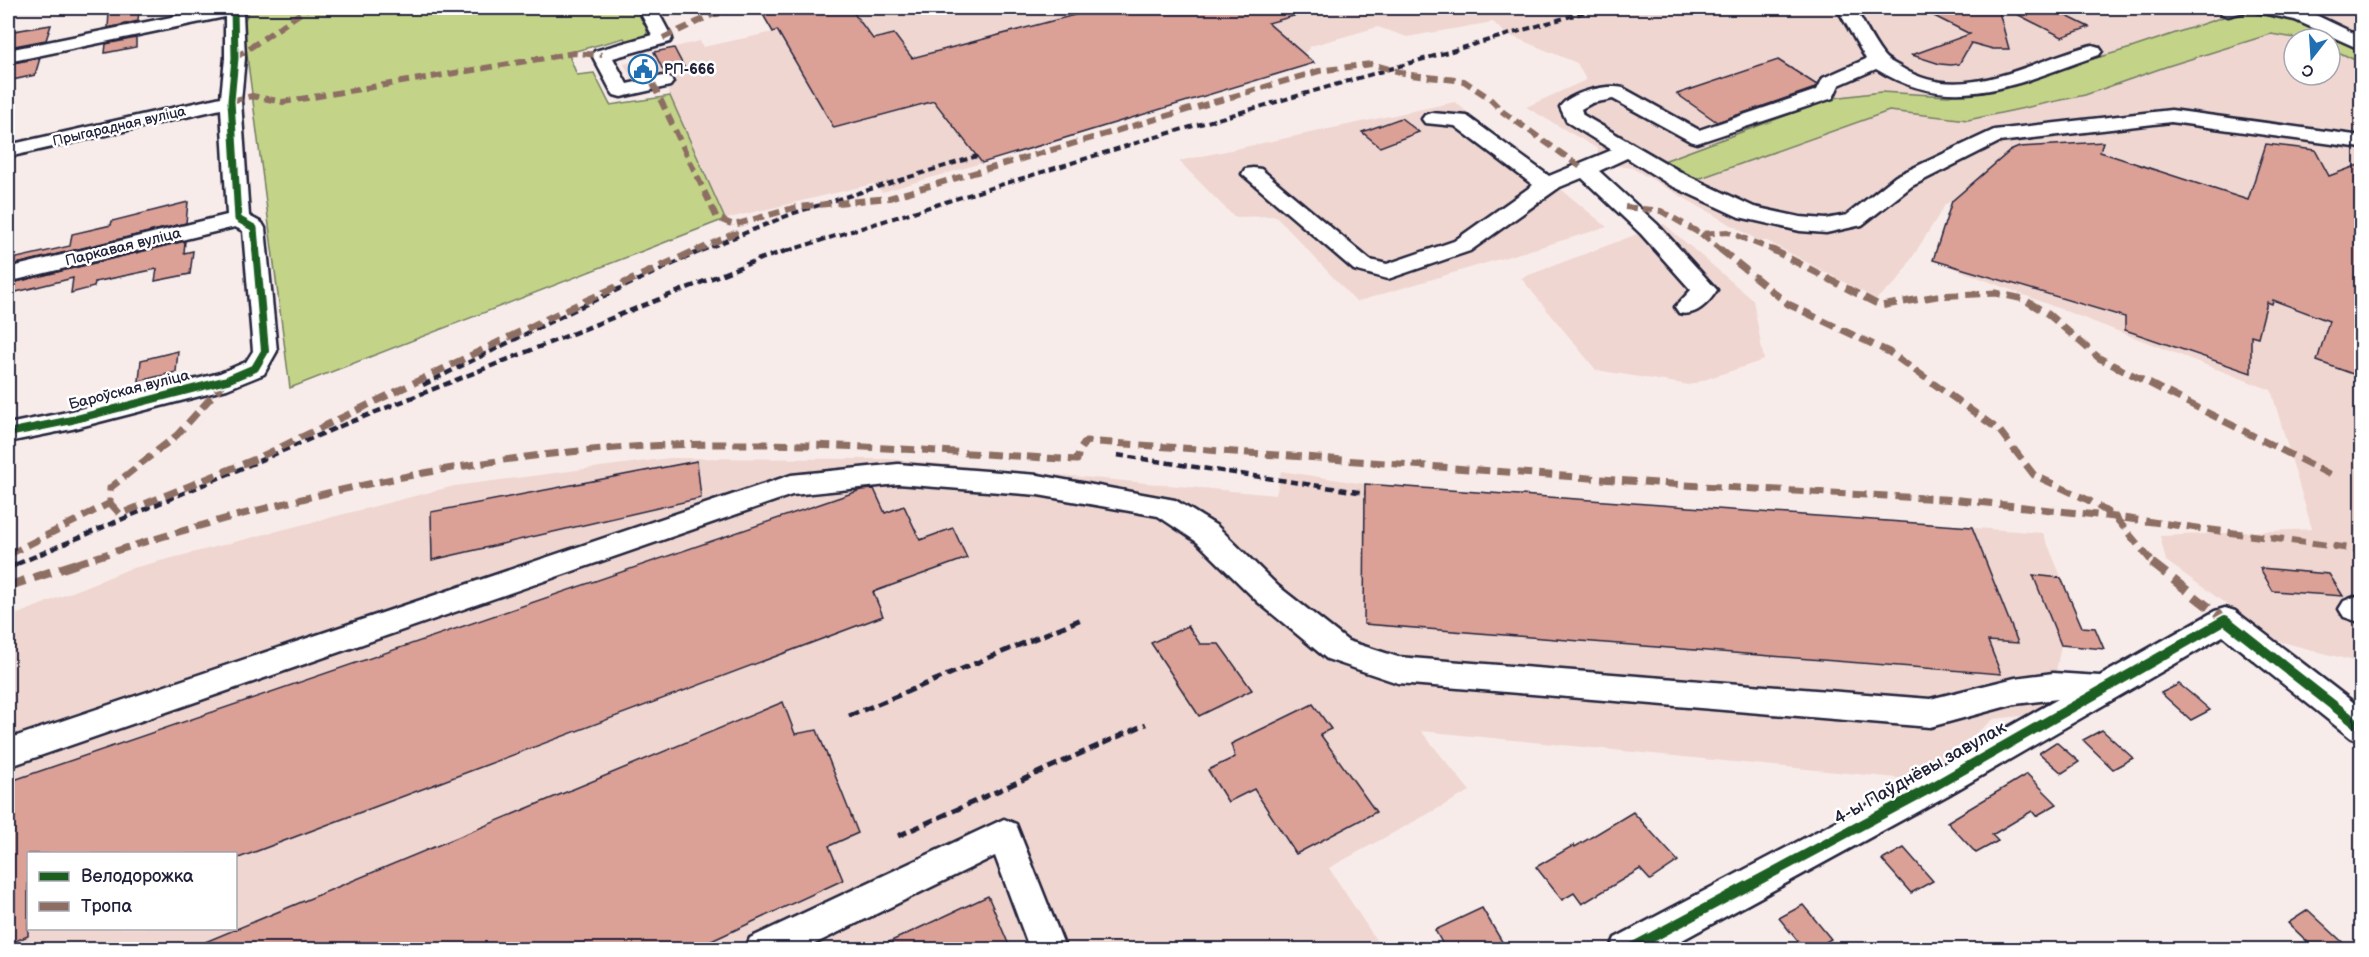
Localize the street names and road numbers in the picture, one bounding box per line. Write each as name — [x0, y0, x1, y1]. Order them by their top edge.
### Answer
street label: Прыгарадная вуліца — [51, 102, 188, 150]
street label: Паркавая вуліца — [63, 223, 183, 271]
street label: Бароўская вуліца — [67, 366, 191, 414]
street label: 4-ы Паўднёвы завулак — [1830, 717, 2010, 829]

